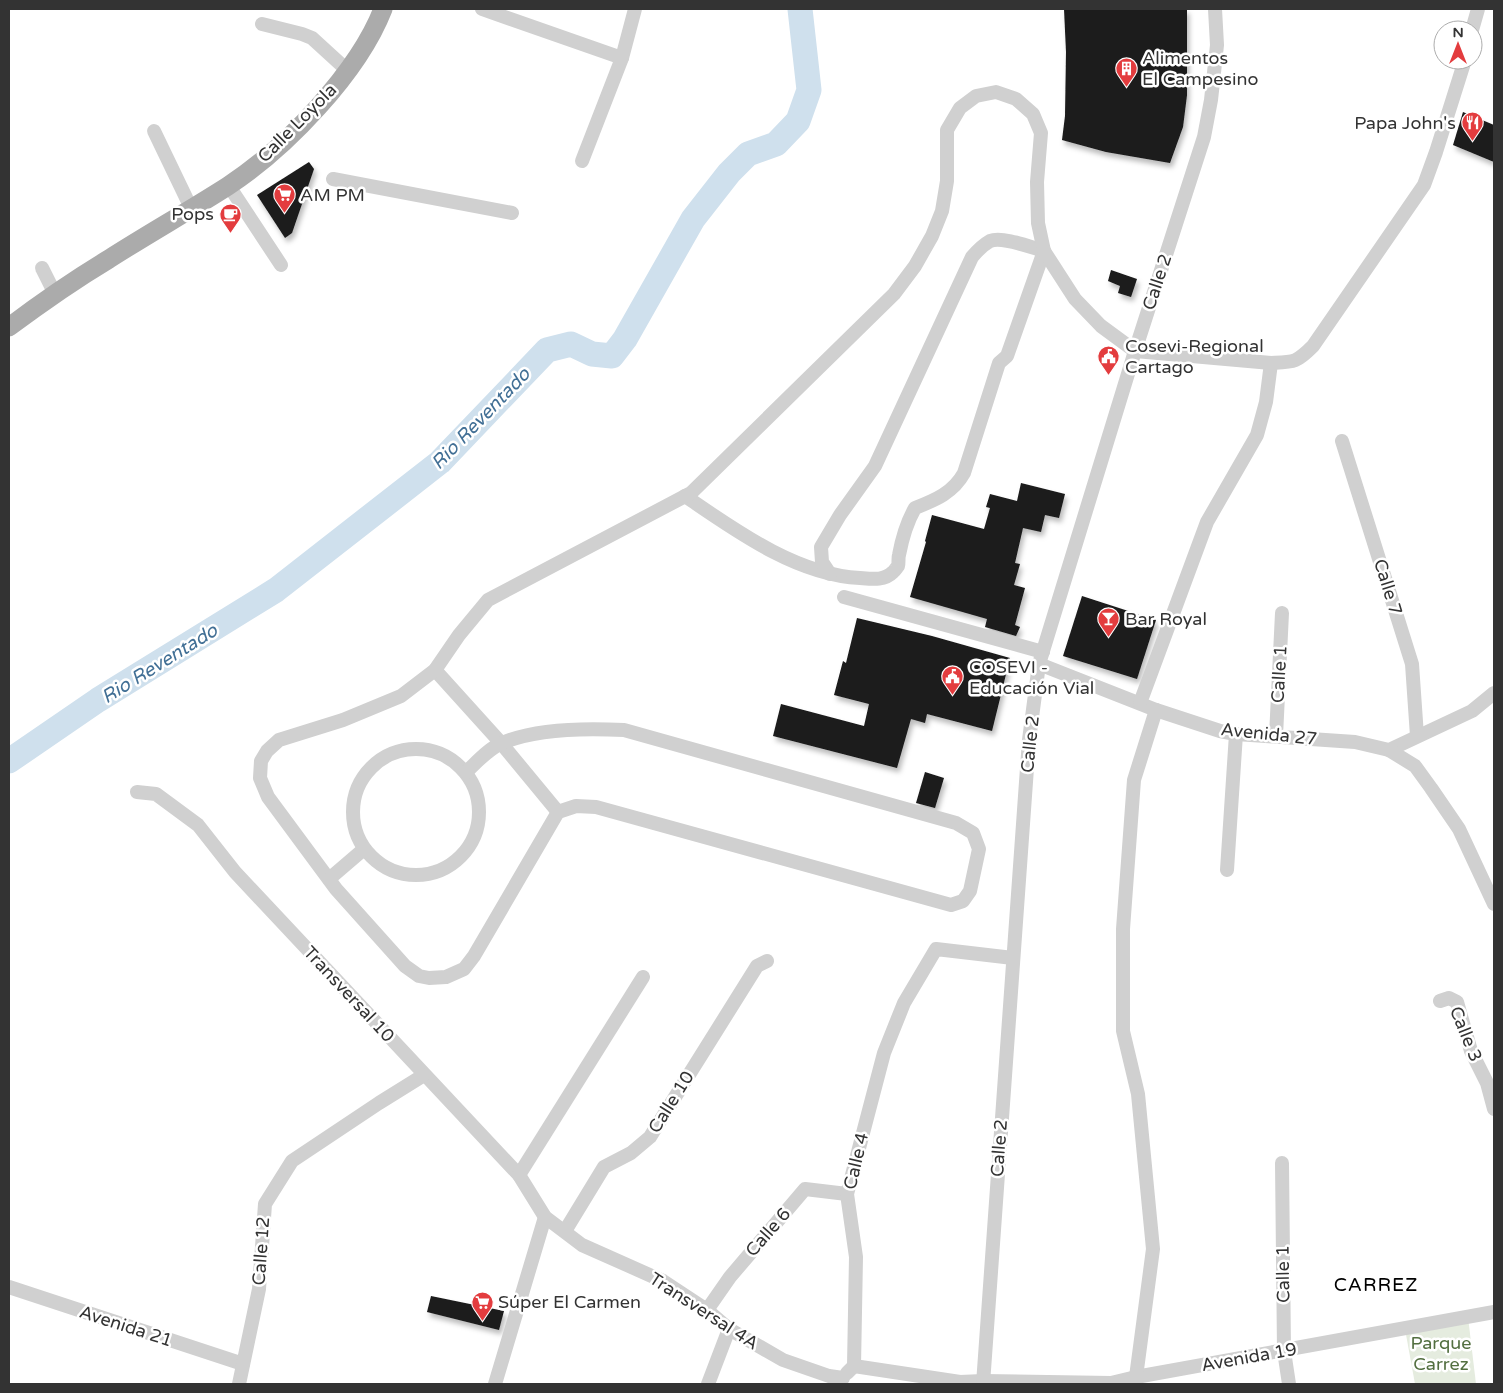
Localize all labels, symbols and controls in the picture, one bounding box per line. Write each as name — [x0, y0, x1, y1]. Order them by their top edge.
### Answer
north arrow — [1433, 20, 1483, 70]
text: N — [1452, 24, 1464, 41]
place label: Alimentos El Campesino — [1142, 47, 1258, 90]
building icon: Alimentos El Campesino — [1114, 56, 1138, 87]
street label: Calle Loyola — [253, 79, 341, 167]
restaurant icon: Papa John's — [1460, 111, 1484, 142]
place label: Papa John's — [1354, 112, 1456, 134]
supermarket icon: AM PM — [272, 183, 296, 214]
place label: AM PM — [300, 184, 365, 206]
cafe icon: Pops — [218, 202, 242, 233]
place label: Pops — [171, 203, 214, 225]
street label: Calle 2 — [1138, 251, 1176, 313]
place label: Cosevi-Regional Cartago — [1125, 335, 1264, 378]
public building icon: Cosevi-Regional Cartago — [1097, 344, 1121, 375]
water label: Rio Reventado — [427, 362, 536, 474]
street label: Calle 7 — [1369, 556, 1407, 618]
bar icon: Bar Royal — [1097, 607, 1121, 638]
place label: Bar Royal — [1125, 608, 1207, 630]
water label: Rio Reventado — [98, 619, 223, 708]
street label: Calle 1 — [1267, 645, 1291, 703]
place label: COSEVI - Educación Vial — [969, 656, 1094, 699]
public building icon: COSEVI - Educación Vial — [941, 665, 965, 696]
street label: Calle 2 — [1016, 714, 1044, 774]
street label: Avenida 27 — [1220, 718, 1318, 750]
street label: Transversal 10 — [299, 941, 399, 1047]
street label: Calle 3 — [1445, 1003, 1487, 1065]
street label: Calle 10 — [643, 1067, 699, 1137]
street label: Calle 2 — [986, 1118, 1012, 1178]
street label: Calle 4 — [839, 1130, 873, 1192]
street label: Calle 6 — [741, 1203, 795, 1261]
street label: Calle 12 — [248, 1216, 274, 1286]
street label: Calle 1 — [1271, 1245, 1295, 1303]
street label: Transversal 4A — [645, 1268, 763, 1354]
district label: CARREZ — [1334, 1274, 1418, 1296]
supermarket icon: Súper El Carmen — [470, 1290, 494, 1321]
place label: Súper El Carmen — [498, 1291, 641, 1313]
street label: Avenida 21 — [77, 1301, 175, 1351]
park label: Parque Carrez — [1411, 1332, 1471, 1375]
street label: Avenida 19 — [1200, 1338, 1298, 1376]

